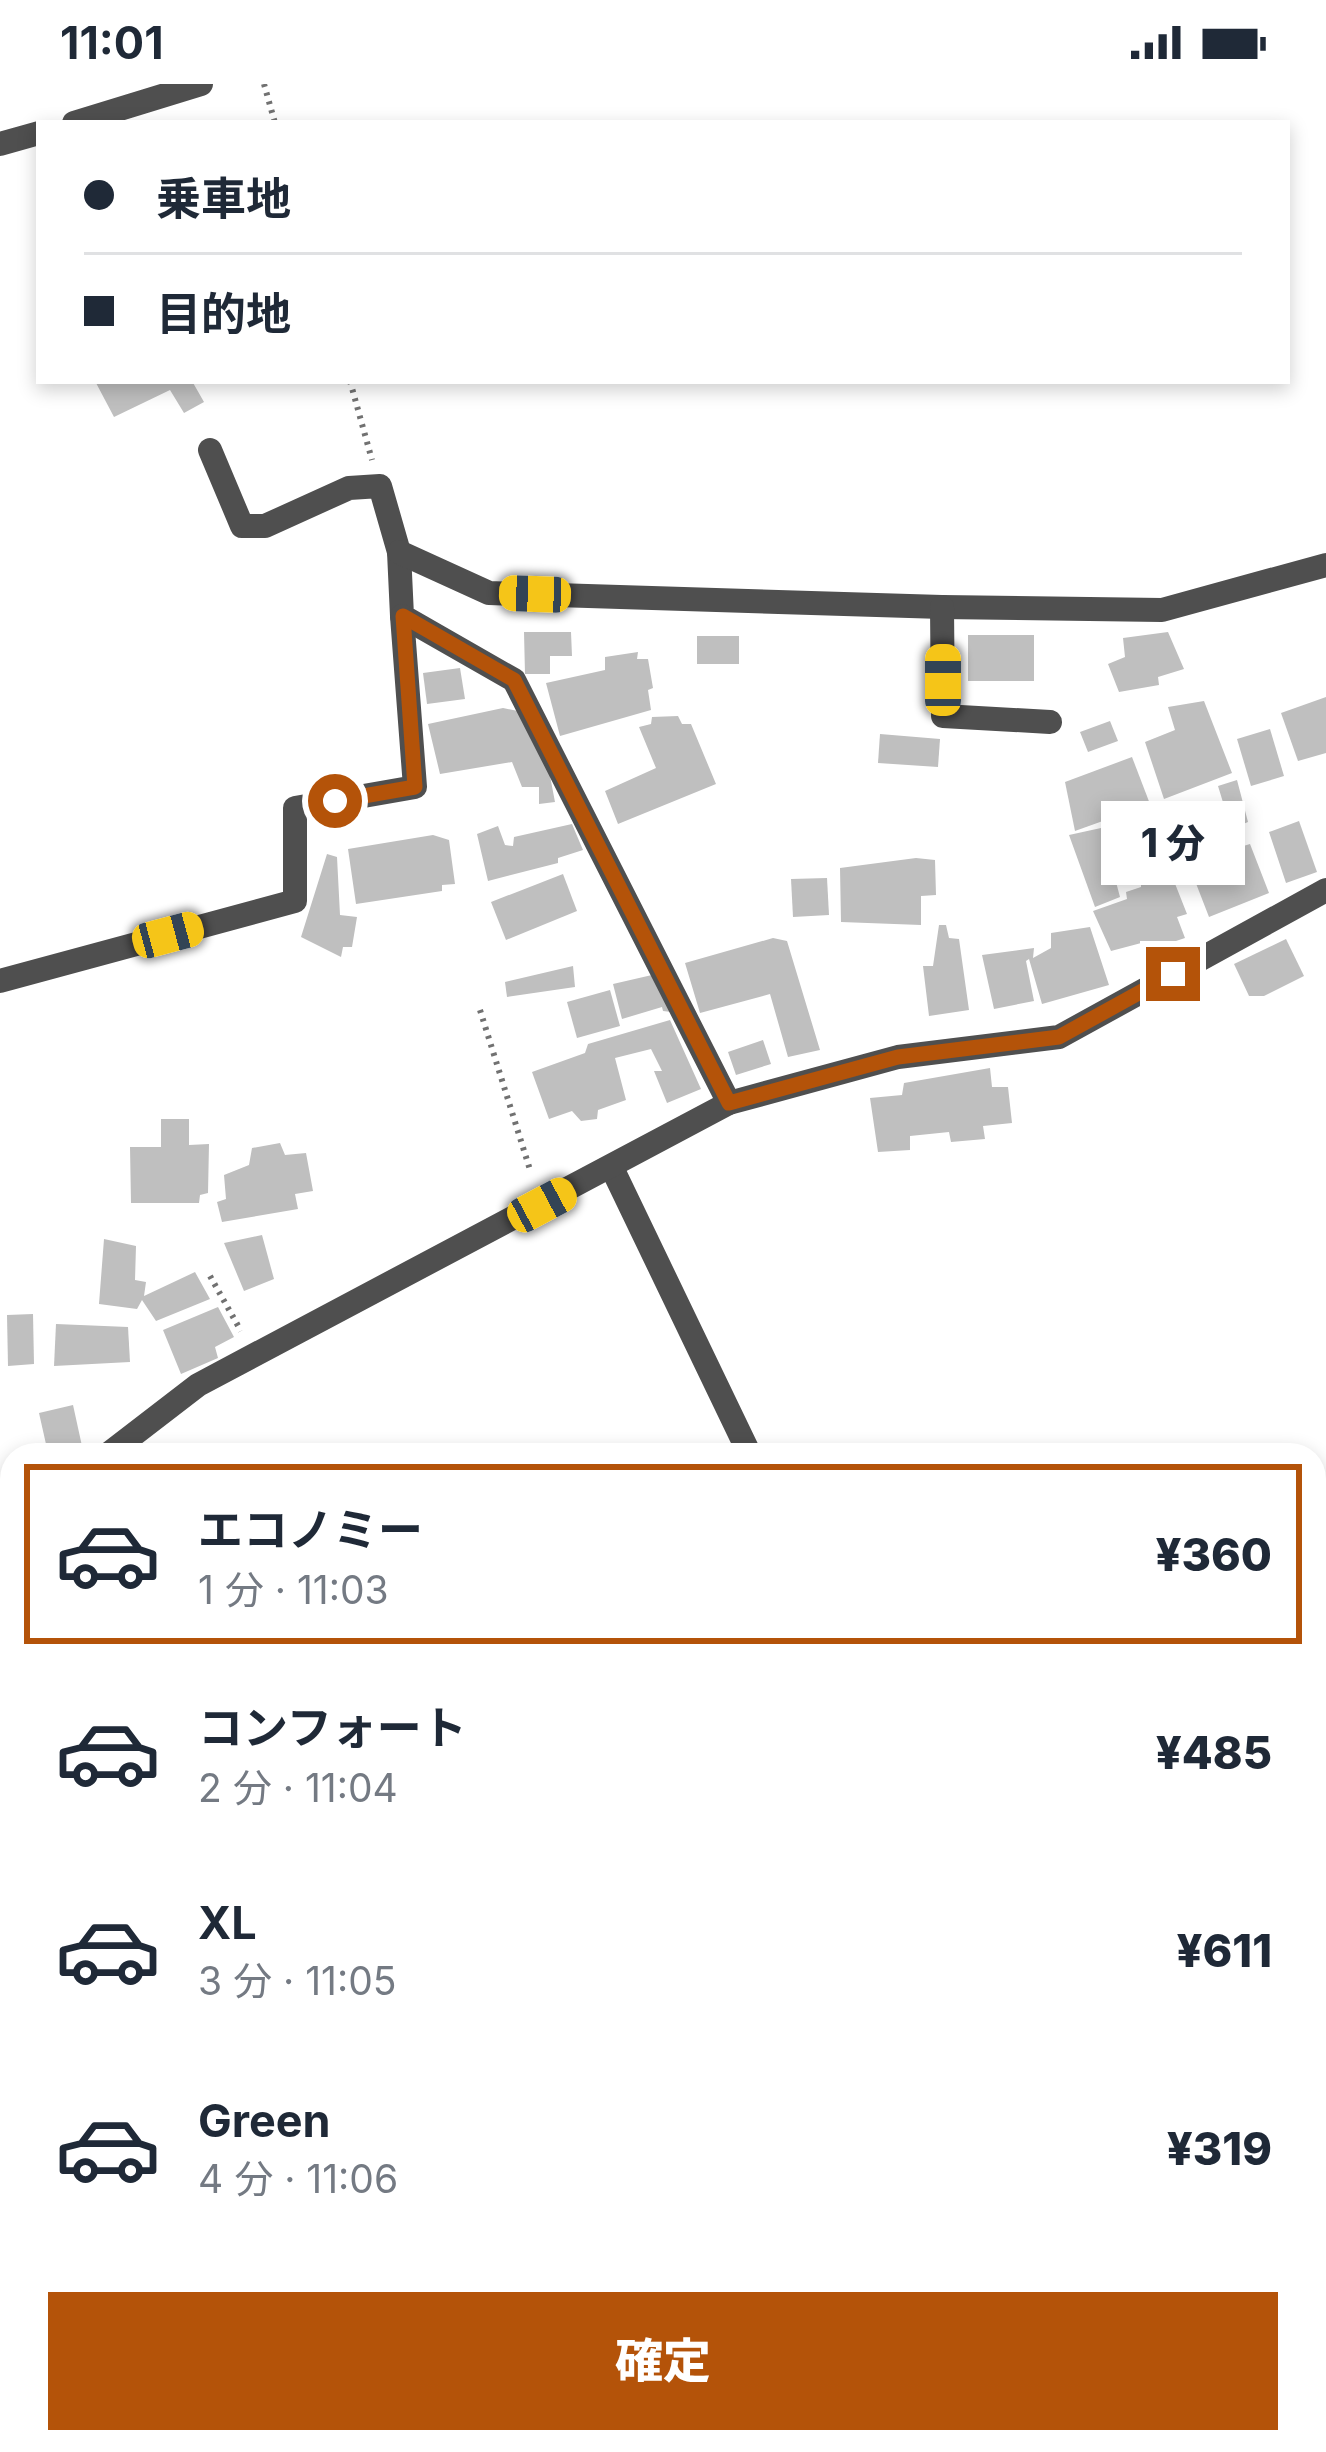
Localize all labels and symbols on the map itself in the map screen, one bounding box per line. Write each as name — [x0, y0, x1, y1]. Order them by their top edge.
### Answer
car — [498, 575, 572, 613]
car — [925, 644, 961, 716]
route start — [308, 774, 362, 828]
callout: 1 分 — [1101, 800, 1245, 884]
car — [129, 908, 207, 962]
route end — [1146, 947, 1200, 1001]
car — [502, 1172, 582, 1238]

